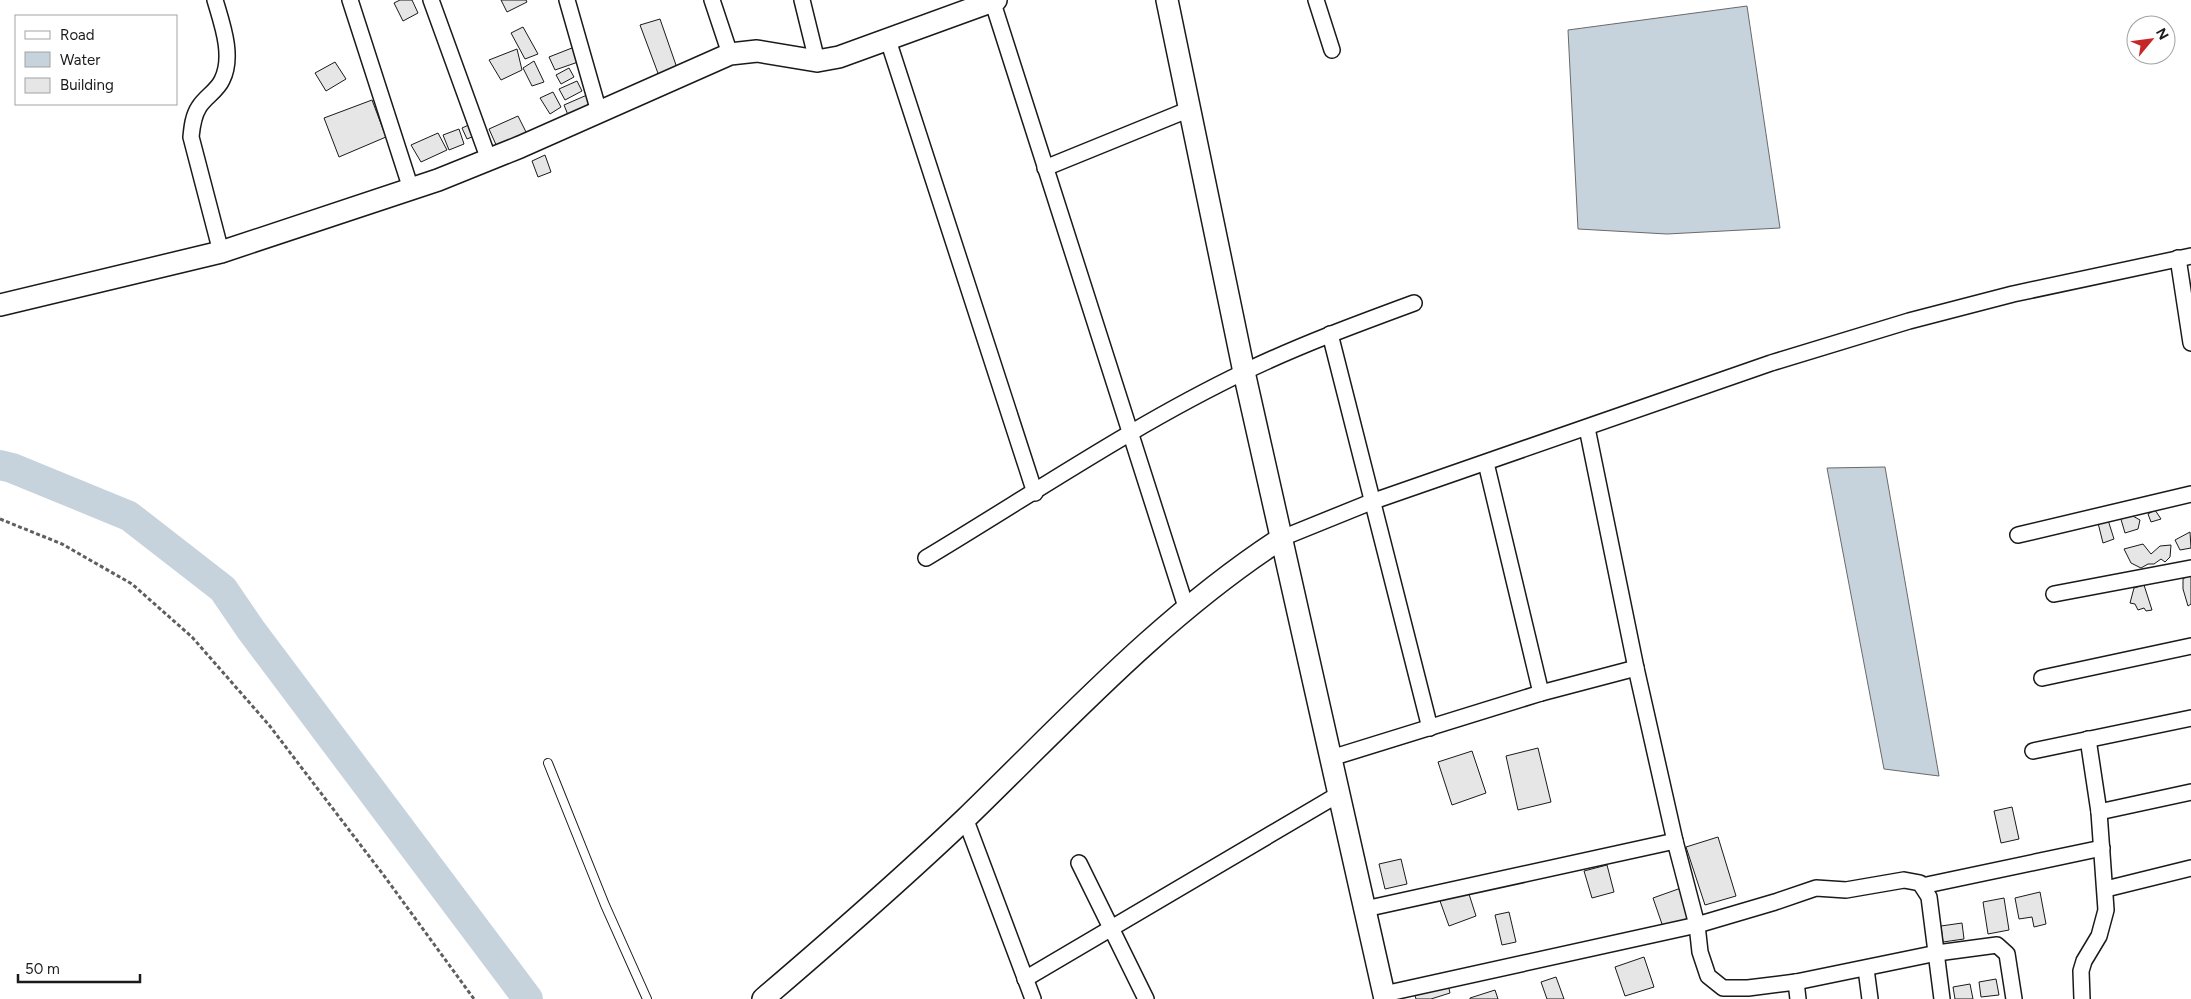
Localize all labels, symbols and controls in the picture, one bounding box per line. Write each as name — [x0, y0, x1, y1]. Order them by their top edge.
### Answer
legend — [15, 15, 178, 105]
north arrow — [2126, 15, 2176, 65]
text: N — [2152, 25, 2172, 43]
text: Road — [60, 26, 95, 44]
text: Water — [60, 51, 100, 69]
text: Building — [60, 76, 114, 94]
scale bar — [18, 952, 140, 984]
text: 50 m — [25, 960, 60, 978]

